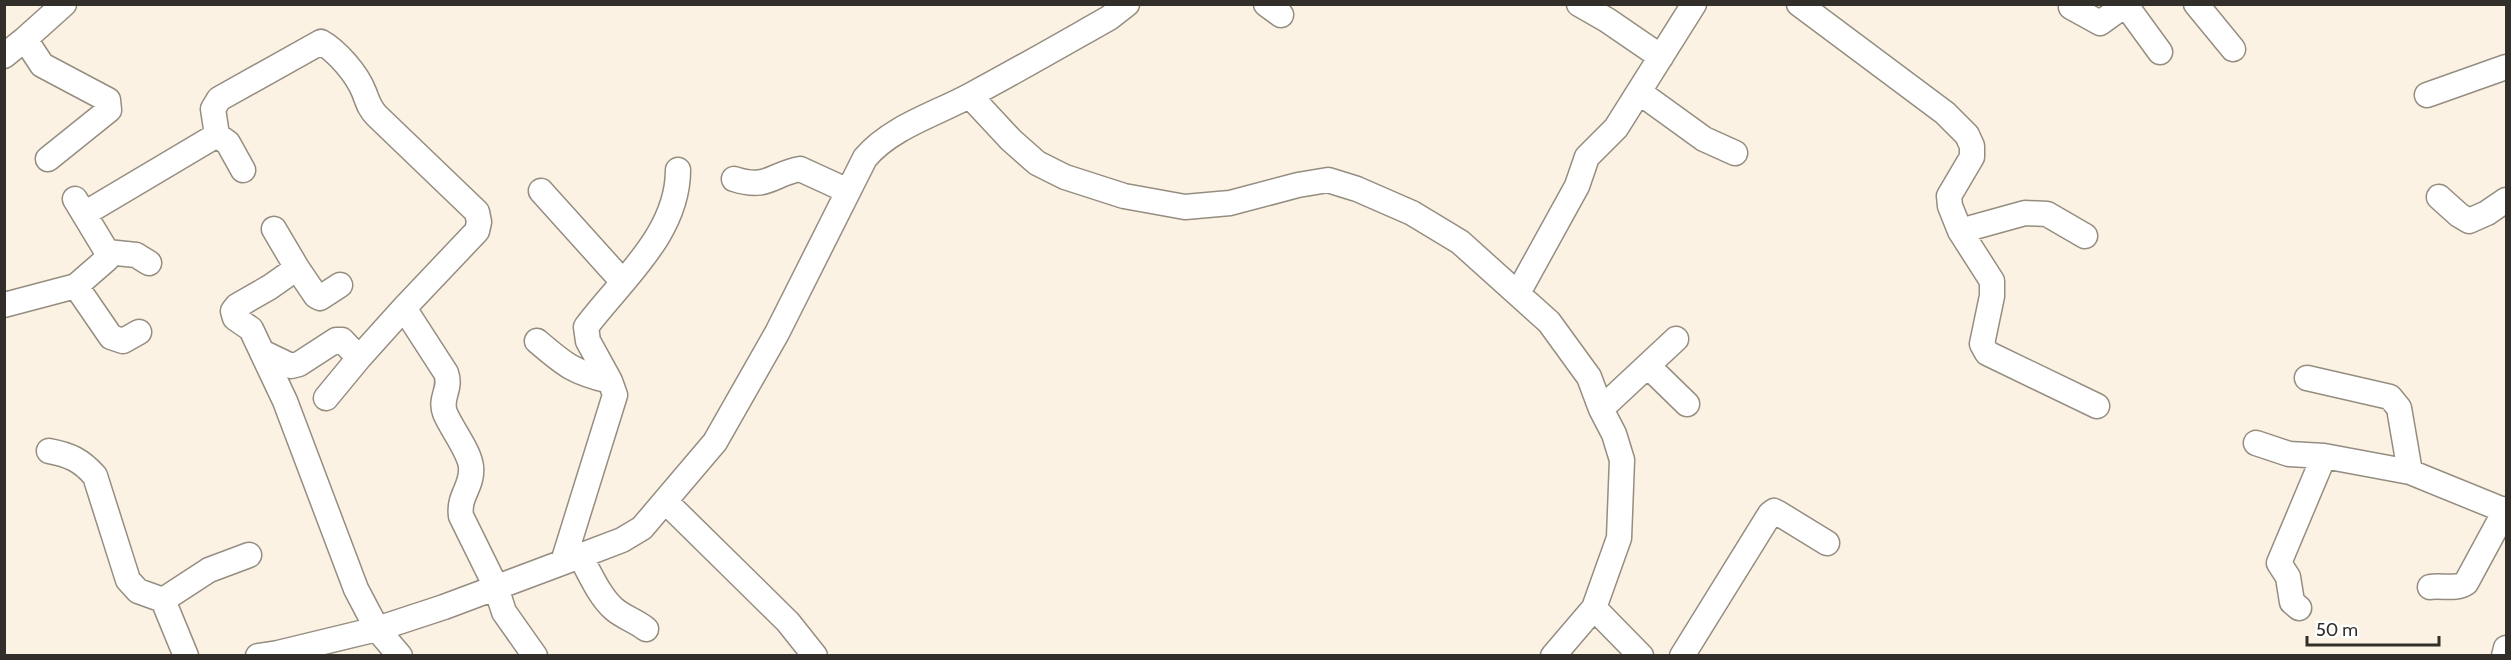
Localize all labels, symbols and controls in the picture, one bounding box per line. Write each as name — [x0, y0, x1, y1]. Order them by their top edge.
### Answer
scale bar — [2307, 609, 2439, 647]
text: 50 m — [2316, 619, 2358, 641]

